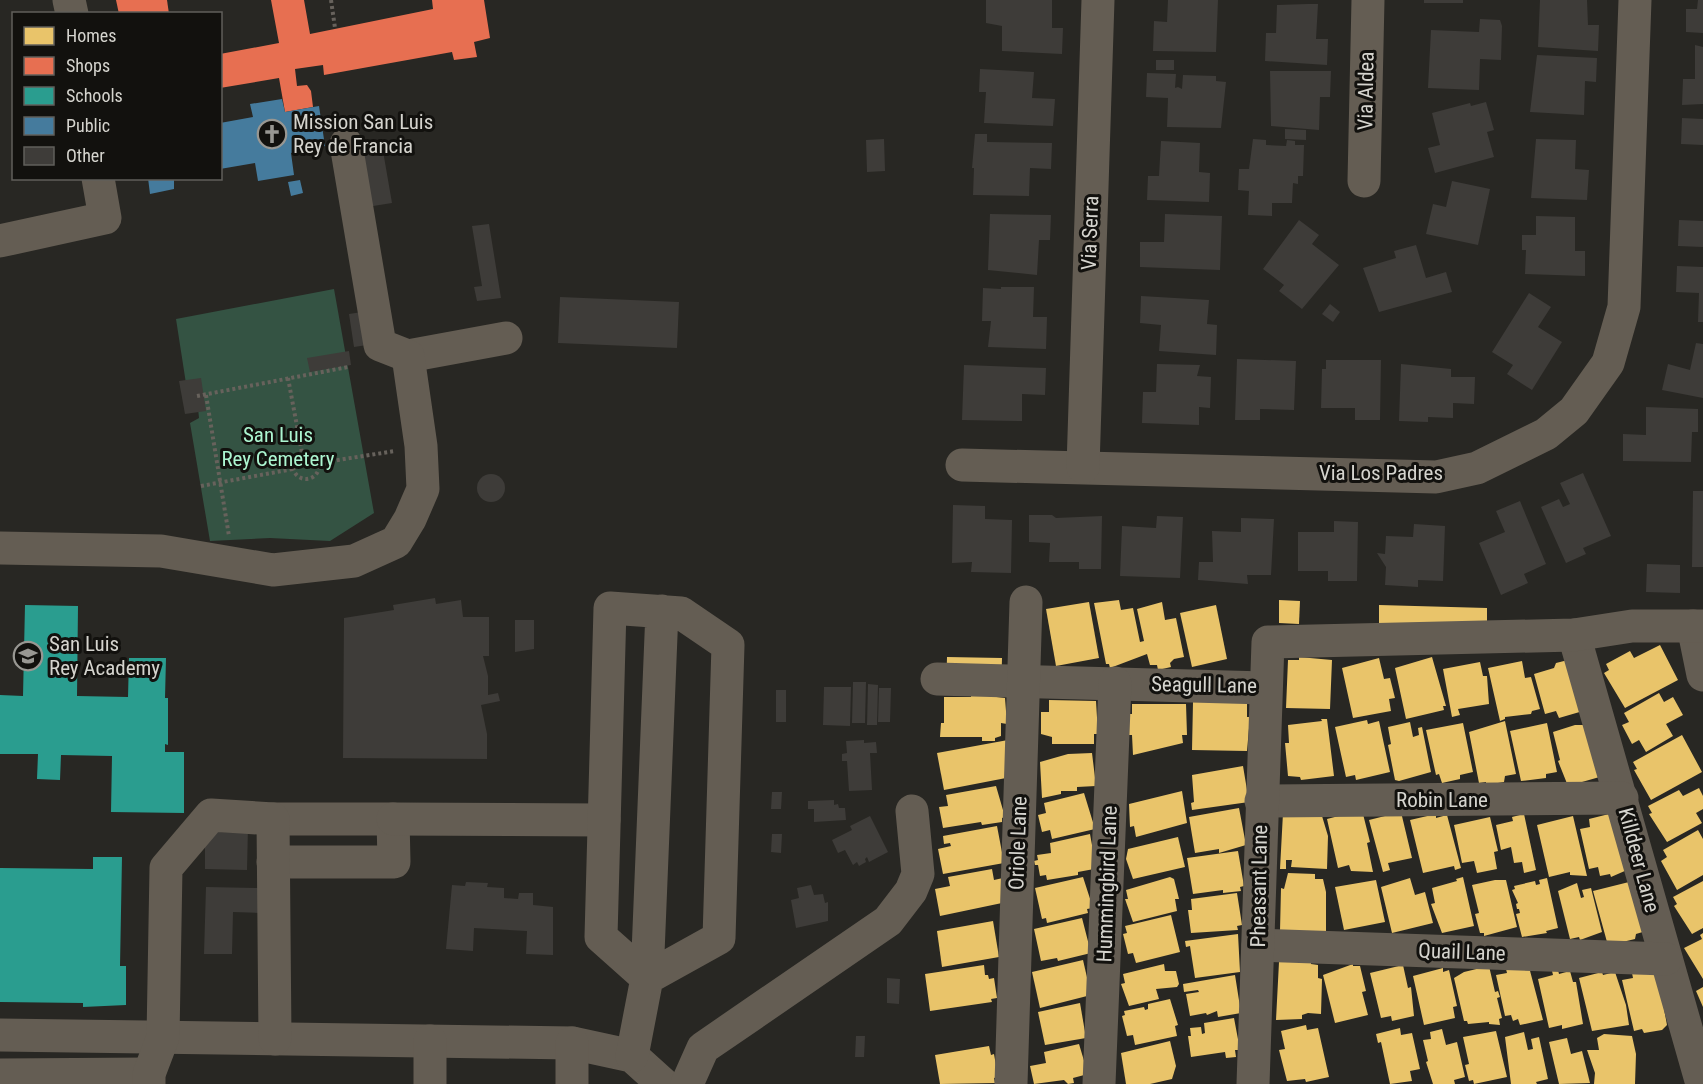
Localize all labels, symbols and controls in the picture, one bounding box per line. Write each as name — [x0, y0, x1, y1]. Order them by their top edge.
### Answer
legend — [12, 12, 222, 180]
text: Homes — [66, 25, 116, 46]
street label: Via Aldea — [1353, 51, 1379, 131]
text: Shops — [66, 55, 110, 76]
text: Schools — [66, 85, 123, 106]
place label: Mission San Luis Rey de Francia — [293, 110, 433, 158]
text: Public — [66, 115, 110, 136]
church icon: Mission San Luis Rey de Francia — [256, 118, 288, 150]
text: Other — [66, 145, 105, 166]
street label: Via Serra — [1077, 195, 1103, 271]
park label: San Luis Rey Cemetery — [221, 423, 335, 471]
street label: Via Los Padres — [1319, 461, 1443, 485]
place label: San Luis Rey Academy — [49, 632, 160, 680]
school or university icon: San Luis Rey Academy — [12, 640, 44, 672]
street label: Seagull Lane — [1151, 672, 1257, 698]
street label: Robin Lane — [1396, 788, 1488, 812]
street label: Oriole Lane — [1004, 795, 1032, 890]
street label: Hummingbird Lane — [1092, 805, 1122, 963]
street label: Killdeer Lane — [1614, 805, 1665, 915]
street label: Pheasant Lane — [1246, 824, 1272, 947]
street label: Quail Lane — [1418, 938, 1506, 966]

